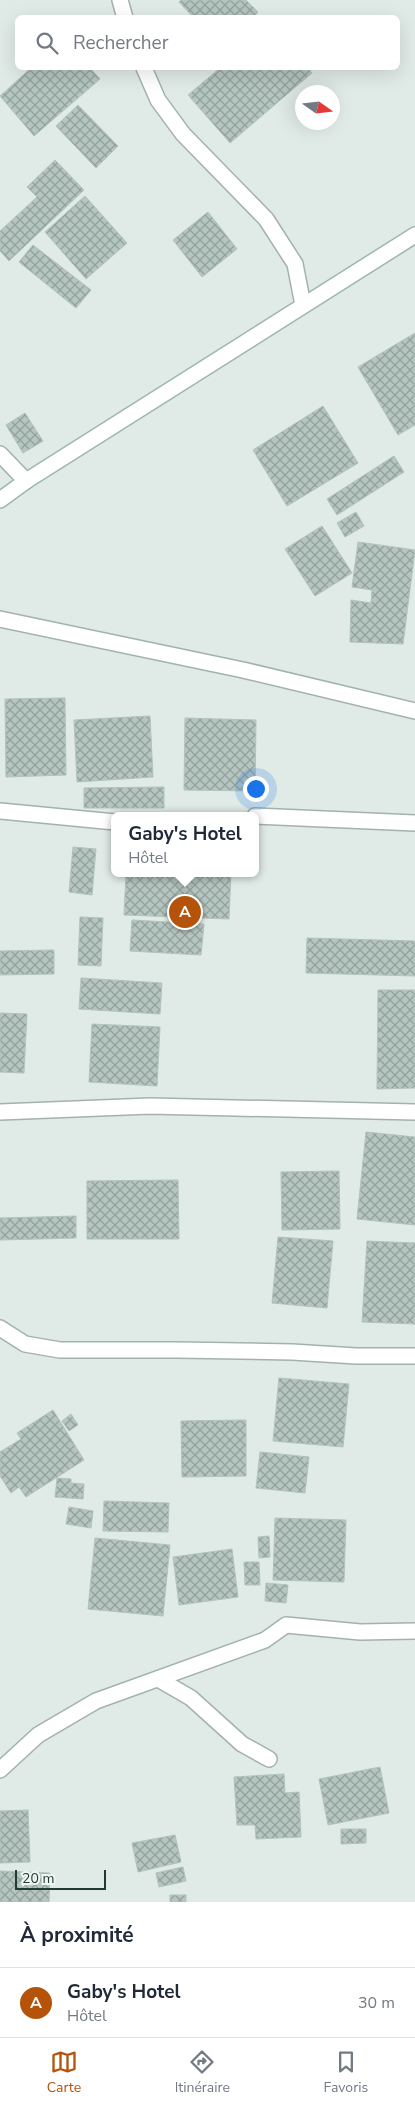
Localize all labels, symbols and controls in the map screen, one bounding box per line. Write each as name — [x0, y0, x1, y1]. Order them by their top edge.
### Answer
search box — [15, 15, 400, 70]
icon: search — [33, 29, 61, 57]
text: Rechercher — [73, 30, 168, 56]
north arrow — [295, 85, 340, 130]
your location — [243, 776, 269, 802]
popup — [111, 812, 259, 877]
text: Gaby's Hotel — [128, 821, 242, 847]
text: Hôtel — [128, 847, 168, 869]
pin: A — [169, 893, 201, 931]
scale bar — [15, 1867, 106, 1890]
text: 20 m — [22, 1869, 54, 1888]
text: À proximité — [20, 1921, 134, 1949]
text: Gaby's Hotel — [67, 1979, 181, 2005]
text: A — [30, 1992, 42, 2014]
text: 30 m — [358, 1992, 395, 2014]
text: Hôtel — [67, 2005, 107, 2027]
tab: Carte — [47, 2048, 81, 2097]
tab: Itinéraire — [175, 2048, 230, 2097]
tab: Favoris — [324, 2048, 368, 2097]

